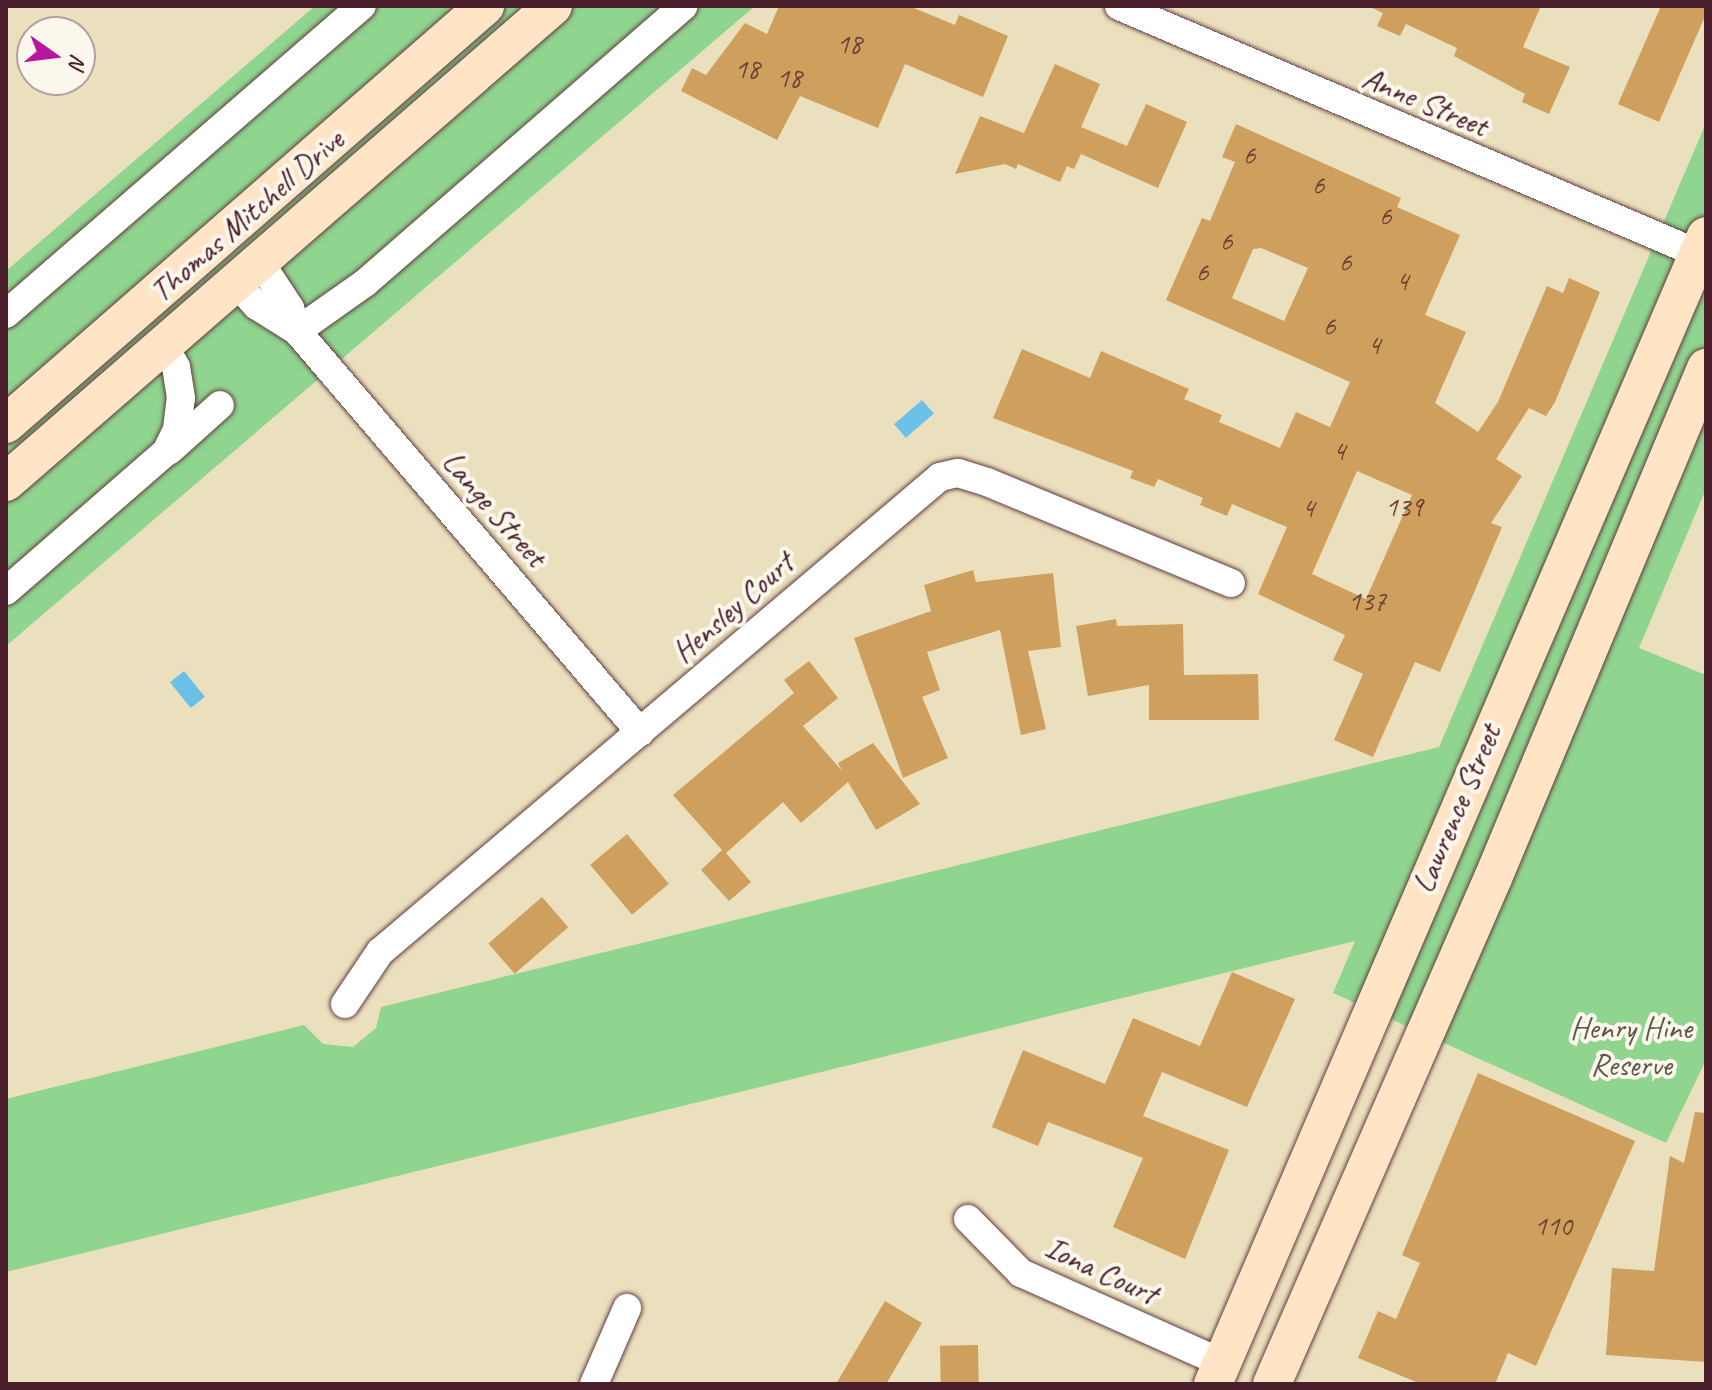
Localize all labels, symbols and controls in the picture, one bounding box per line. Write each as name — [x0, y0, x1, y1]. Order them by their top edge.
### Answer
north arrow — [16, 16, 96, 96]
house number: 18 — [836, 27, 862, 61]
text: N — [62, 51, 93, 71]
house number: 18 — [734, 52, 760, 86]
street label: Anne Street — [1357, 58, 1493, 146]
house number: 18 — [776, 61, 802, 95]
street label: Thomas Mitchell Drive — [142, 121, 352, 311]
house number: 6 — [1243, 138, 1255, 172]
house number: 6 — [1312, 168, 1324, 202]
house number: 6 — [1379, 199, 1391, 233]
house number: 6 — [1220, 224, 1232, 258]
house number: 6 — [1339, 245, 1351, 279]
house number: 6 — [1196, 255, 1208, 289]
house number: 4 — [1396, 264, 1408, 298]
house number: 6 — [1323, 309, 1335, 343]
house number: 4 — [1368, 328, 1380, 362]
house number: 4 — [1333, 434, 1345, 468]
street label: Lange Street — [433, 443, 555, 575]
house number: 139 — [1385, 490, 1423, 524]
house number: 4 — [1302, 491, 1314, 525]
street label: Hensley Court — [664, 545, 802, 671]
house number: 137 — [1348, 584, 1386, 618]
street label: Lawrence Street — [1404, 719, 1510, 899]
park label: Henry Hine Reserve — [1570, 1010, 1692, 1085]
house number: 110 — [1534, 1209, 1572, 1243]
street label: Iona Court — [1039, 1228, 1163, 1314]

